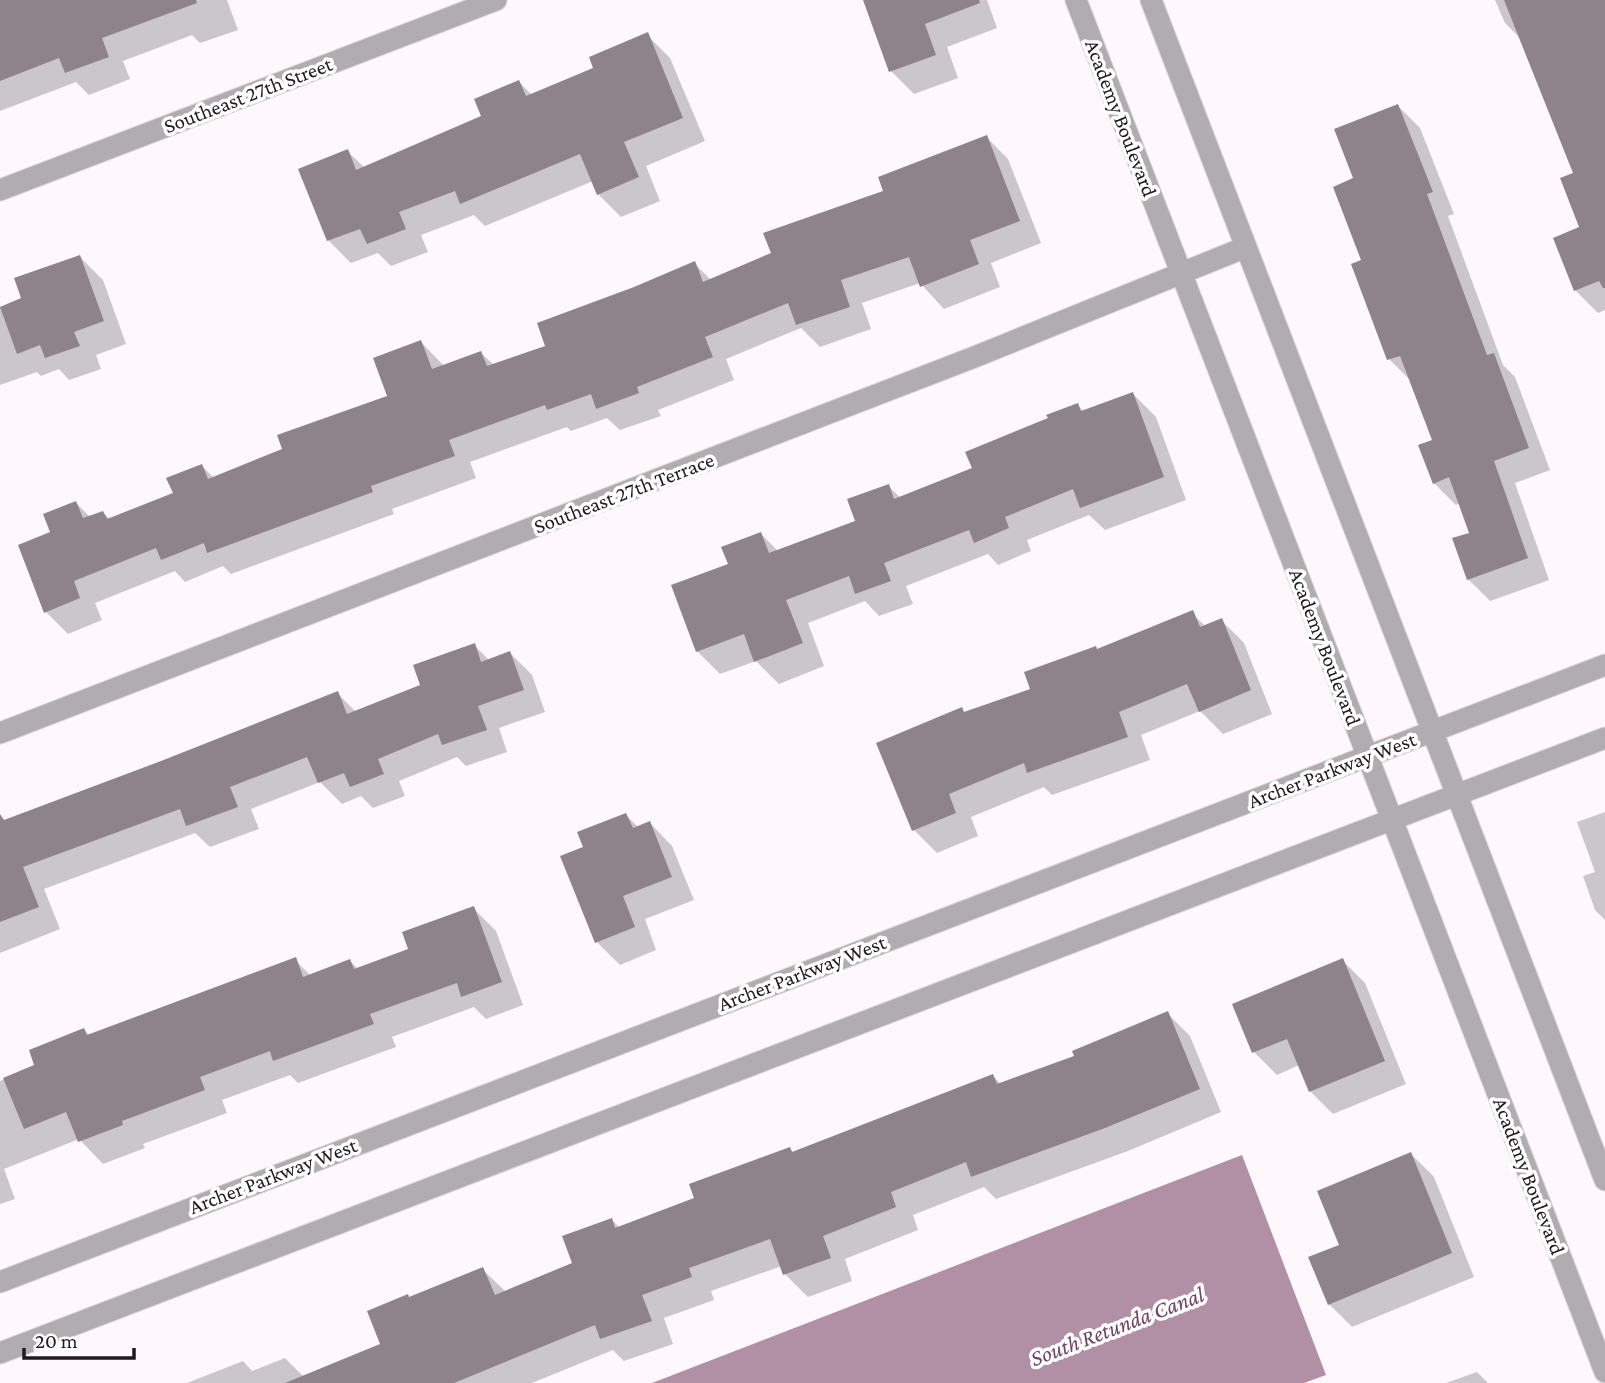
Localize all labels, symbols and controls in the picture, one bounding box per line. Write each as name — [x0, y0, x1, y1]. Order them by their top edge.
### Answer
street label: Academy Boulevard — [1080, 36, 1162, 200]
street label: Southeast 27th Street — [160, 51, 337, 138]
street label: Southeast 27th Terrace — [531, 448, 717, 538]
street label: Academy Boulevard — [1284, 565, 1366, 729]
street label: Archer Parkway West — [1245, 727, 1420, 813]
street label: Archer Parkway West — [715, 930, 890, 1016]
street label: Academy Boulevard — [1488, 1094, 1570, 1258]
street label: Archer Parkway West — [186, 1133, 361, 1219]
water label: South Retunda Canal — [1027, 1281, 1208, 1371]
scale bar — [24, 1316, 135, 1360]
text: 20 m — [35, 1329, 78, 1353]

